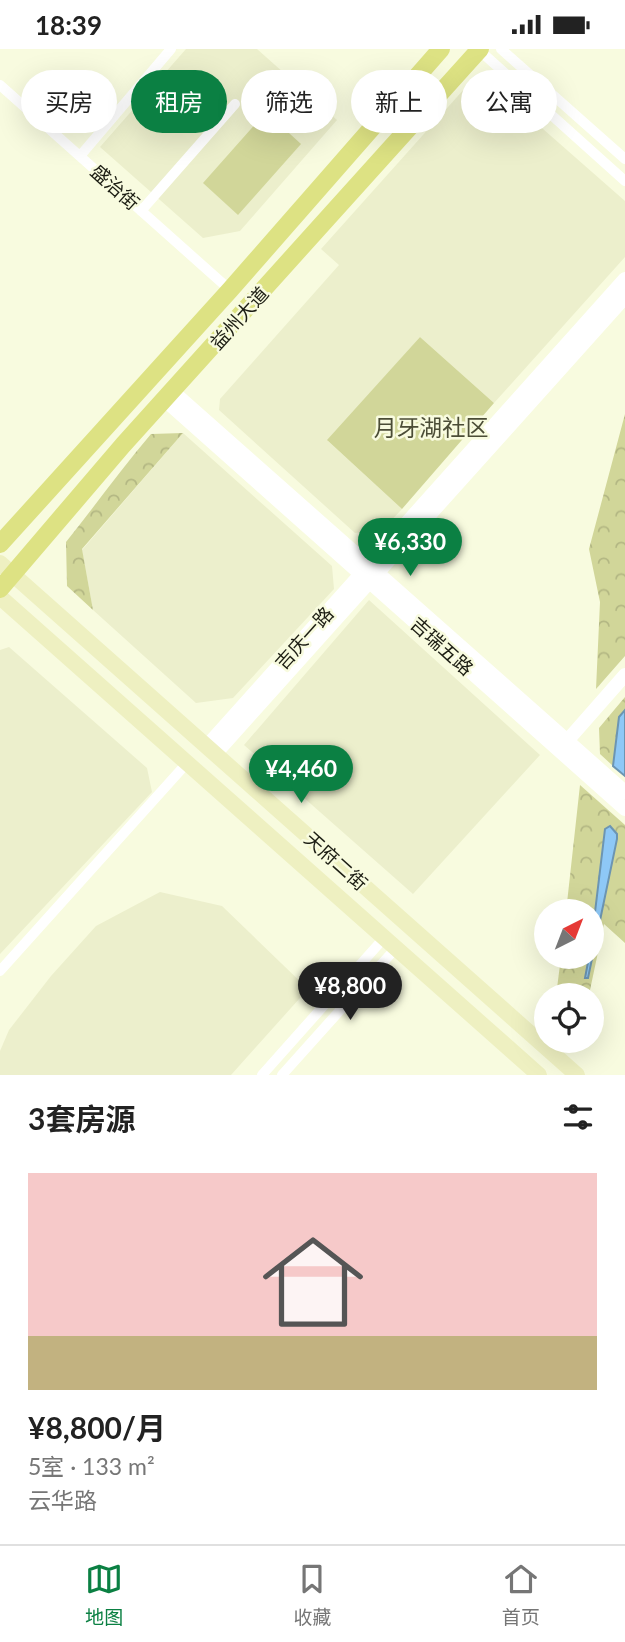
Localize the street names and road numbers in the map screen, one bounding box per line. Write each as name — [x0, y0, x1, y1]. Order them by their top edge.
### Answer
street label: 盛治街 — [86, 159, 144, 214]
street label: 益州大道 — [205, 282, 273, 354]
street label: 吉庆一路 — [270, 602, 338, 674]
street label: 吉瑞五路 — [406, 612, 478, 680]
street label: 天府二街 — [300, 827, 372, 895]

